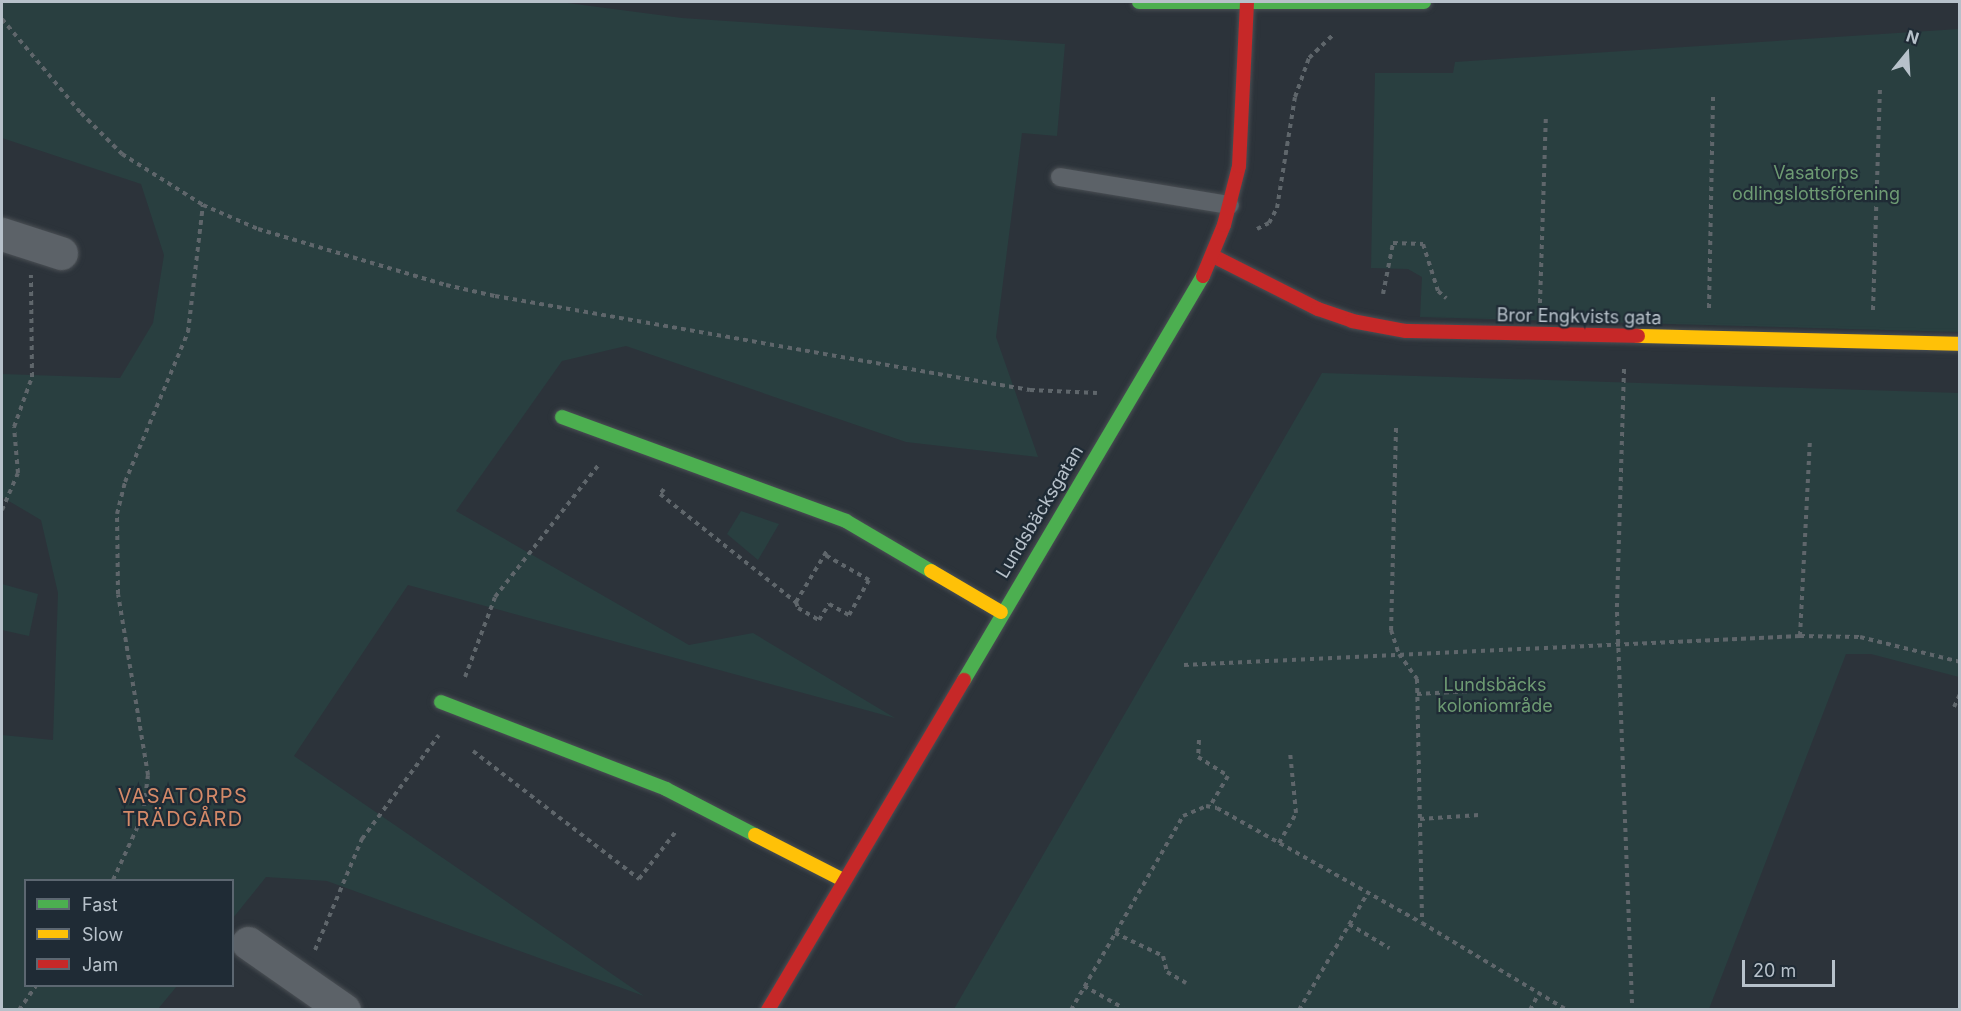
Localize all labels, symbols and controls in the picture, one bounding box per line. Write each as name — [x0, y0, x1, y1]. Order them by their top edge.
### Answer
north arrow — [1877, 24, 1937, 84]
text: N — [1904, 25, 1921, 48]
park label: Vasatorps odlingslottsförening — [1732, 163, 1900, 206]
street label: Bror Engkvists gata — [1496, 305, 1662, 329]
street label: Lundsbäcksgatan — [992, 442, 1088, 582]
park label: Lundsbäcks koloniområde — [1437, 675, 1553, 718]
district label: VASATORPS TRÄDGÅRD — [118, 784, 248, 831]
legend — [24, 879, 234, 987]
text: Fast — [82, 894, 118, 915]
text: Slow — [82, 924, 123, 945]
scale bar — [1745, 948, 1838, 986]
text: Jam — [82, 954, 118, 975]
text: 20 m — [1753, 960, 1796, 981]

